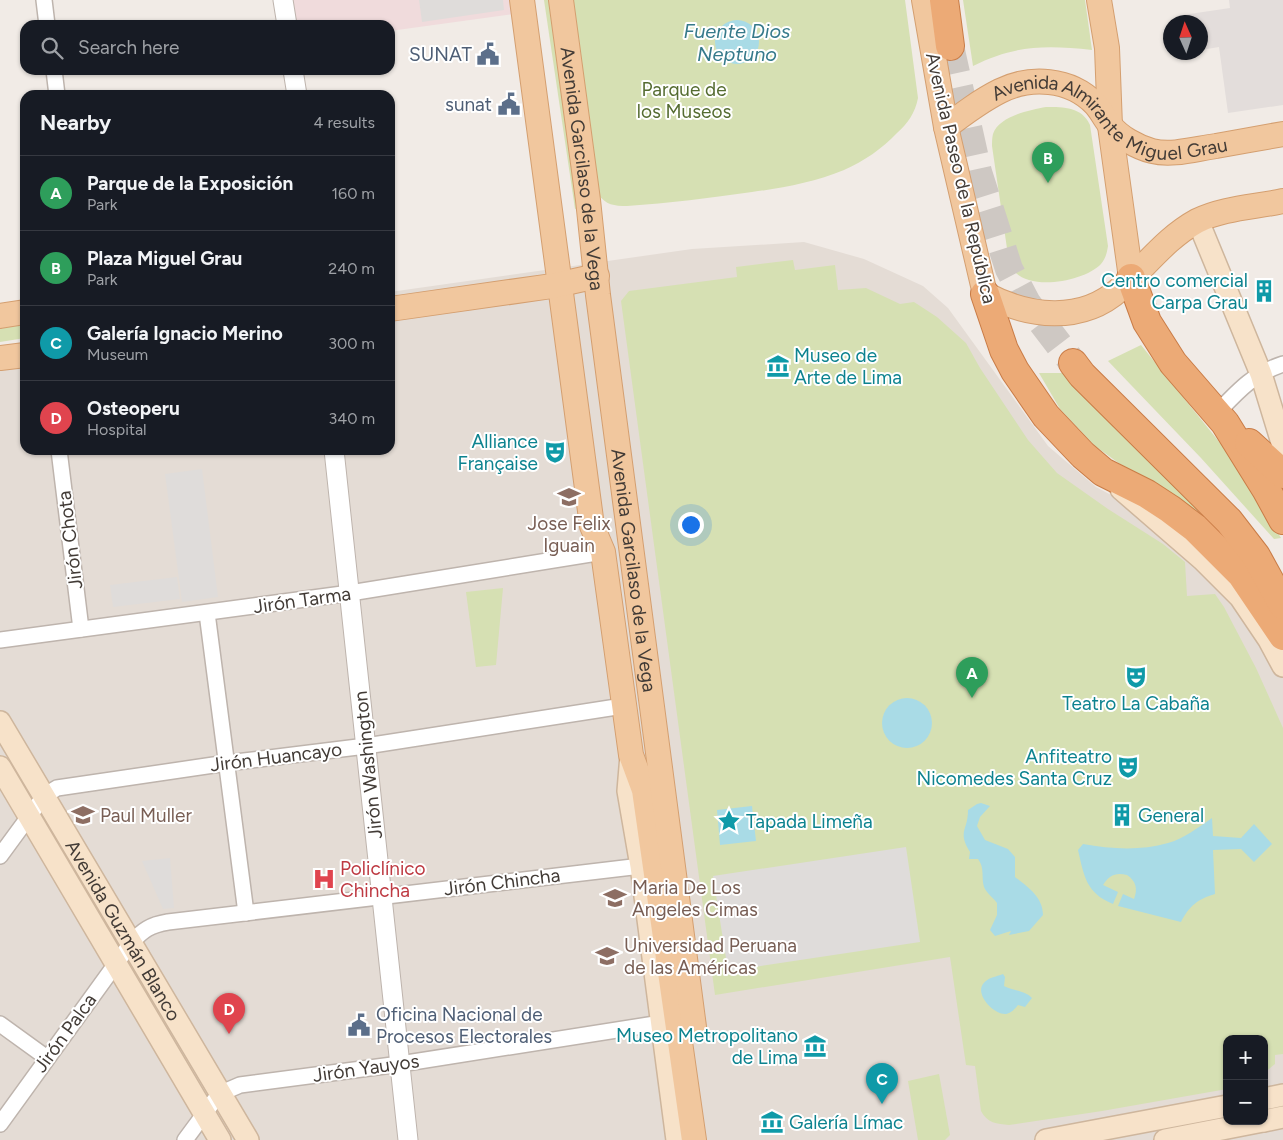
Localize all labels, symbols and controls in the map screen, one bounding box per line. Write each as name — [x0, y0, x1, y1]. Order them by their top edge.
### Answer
north arrow — [1163, 15, 1208, 60]
water label: Fuente Dios Neptuno — [684, 19, 791, 66]
search box — [20, 20, 395, 75]
icon: search — [38, 34, 66, 62]
text: Search here — [78, 36, 180, 59]
public building icon: SUNAT — [475, 41, 501, 67]
place label: SUNAT — [409, 43, 473, 66]
street label: Avenida Garcilaso de la Vega — [556, 45, 609, 292]
street label: Avenida Paseo de la República — [921, 50, 1001, 306]
street label: Avenida Almirante Miguel Grau — [987, 70, 1229, 164]
park label: Parque de los Museos — [637, 78, 731, 123]
public building icon: sunat — [496, 91, 522, 117]
place label: sunat — [445, 93, 492, 116]
text: Nearby — [40, 110, 111, 135]
text: 4 results — [314, 113, 375, 132]
pin: B — [1032, 142, 1064, 183]
text: Parque de la Exposición — [87, 172, 293, 195]
text: A — [50, 184, 62, 203]
text: 160 m — [332, 184, 375, 203]
text: Park — [87, 195, 117, 214]
text: Plaza Miguel Grau — [87, 247, 242, 270]
text: B — [51, 259, 61, 278]
text: 240 m — [328, 259, 375, 278]
place label: Centro comercial Carpa Grau — [1101, 269, 1248, 314]
text: Park — [87, 270, 117, 289]
building icon: Centro comercial Carpa Grau — [1251, 278, 1277, 304]
text: Galería Ignacio Merino — [87, 322, 283, 345]
text: C — [50, 334, 62, 353]
text: 300 m — [328, 334, 375, 353]
place label: Museo de Arte de Lima — [794, 344, 902, 389]
text: Museum — [87, 345, 148, 364]
museum icon: Museo de Arte de Lima — [765, 353, 791, 379]
text: Osteoperu — [87, 397, 180, 420]
text: D — [50, 409, 62, 428]
text: 340 m — [329, 409, 375, 428]
text: Hospital — [87, 420, 147, 439]
place label: Alliance Française — [458, 430, 538, 475]
theatre icon: Alliance Française — [542, 439, 568, 465]
street label: Avenida Garcilaso de la Vega — [607, 447, 661, 694]
school or university icon: Jose Felix Iguain — [556, 484, 582, 510]
street label: Jirón Chota — [53, 489, 87, 591]
place label: Jose Felix Iguain — [528, 512, 610, 557]
your location — [678, 512, 704, 538]
street label: Jirón Tarma — [252, 582, 352, 618]
pin: A — [956, 657, 988, 698]
theatre icon: Teatro La Cabaña — [1123, 664, 1149, 690]
street label: Jirón Washington — [349, 690, 387, 840]
place label: Teatro La Cabaña — [1062, 692, 1210, 715]
street label: Jirón Huancayo — [209, 737, 343, 777]
place label: Anfiteatro Nicomedes Santa Cruz — [916, 745, 1112, 790]
theatre icon: Anfiteatro Nicomedes Santa Cruz — [1115, 754, 1141, 780]
school or university icon: Paul Muller — [70, 802, 96, 828]
building icon: General — [1109, 802, 1135, 828]
place label: Paul Muller — [100, 804, 192, 827]
place label: General — [1138, 804, 1204, 827]
place icon: Tapada Limeña — [716, 808, 742, 834]
place label: Tapada Limeña — [746, 810, 873, 833]
street label: Avenida Guzmán Blanco — [61, 836, 186, 1025]
place label: Policlínico Chincha — [340, 857, 426, 902]
street label: Jirón Chincha — [443, 863, 561, 901]
hospital icon: Policlínico Chincha — [311, 866, 337, 892]
place label: Maria De Los Angeles Cimas — [632, 876, 758, 921]
school or university icon: Maria De Los Angeles Cimas — [602, 885, 628, 911]
place label: Universidad Peruana de las Américas — [624, 934, 797, 979]
school or university icon: Universidad Peruana de las Américas — [594, 943, 620, 969]
street label: Jirón Palca — [29, 989, 101, 1077]
pin: D — [213, 993, 245, 1034]
place label: Oficina Nacional de Procesos Electorales — [376, 1003, 552, 1048]
public building icon: Oficina Nacional de Procesos Electorales — [346, 1012, 372, 1038]
place label: Museo Metropolitano de Lima — [616, 1024, 798, 1069]
museum icon: Museo Metropolitano de Lima — [802, 1033, 828, 1059]
map controls — [1223, 1035, 1268, 1125]
button: + — [1223, 1035, 1268, 1080]
street label: Jirón Yauyos — [311, 1049, 421, 1087]
pin: C — [866, 1063, 898, 1104]
button: − — [1223, 1080, 1268, 1125]
museum icon: Galería Límac — [759, 1109, 785, 1135]
place label: Galería Límac — [789, 1111, 903, 1134]

